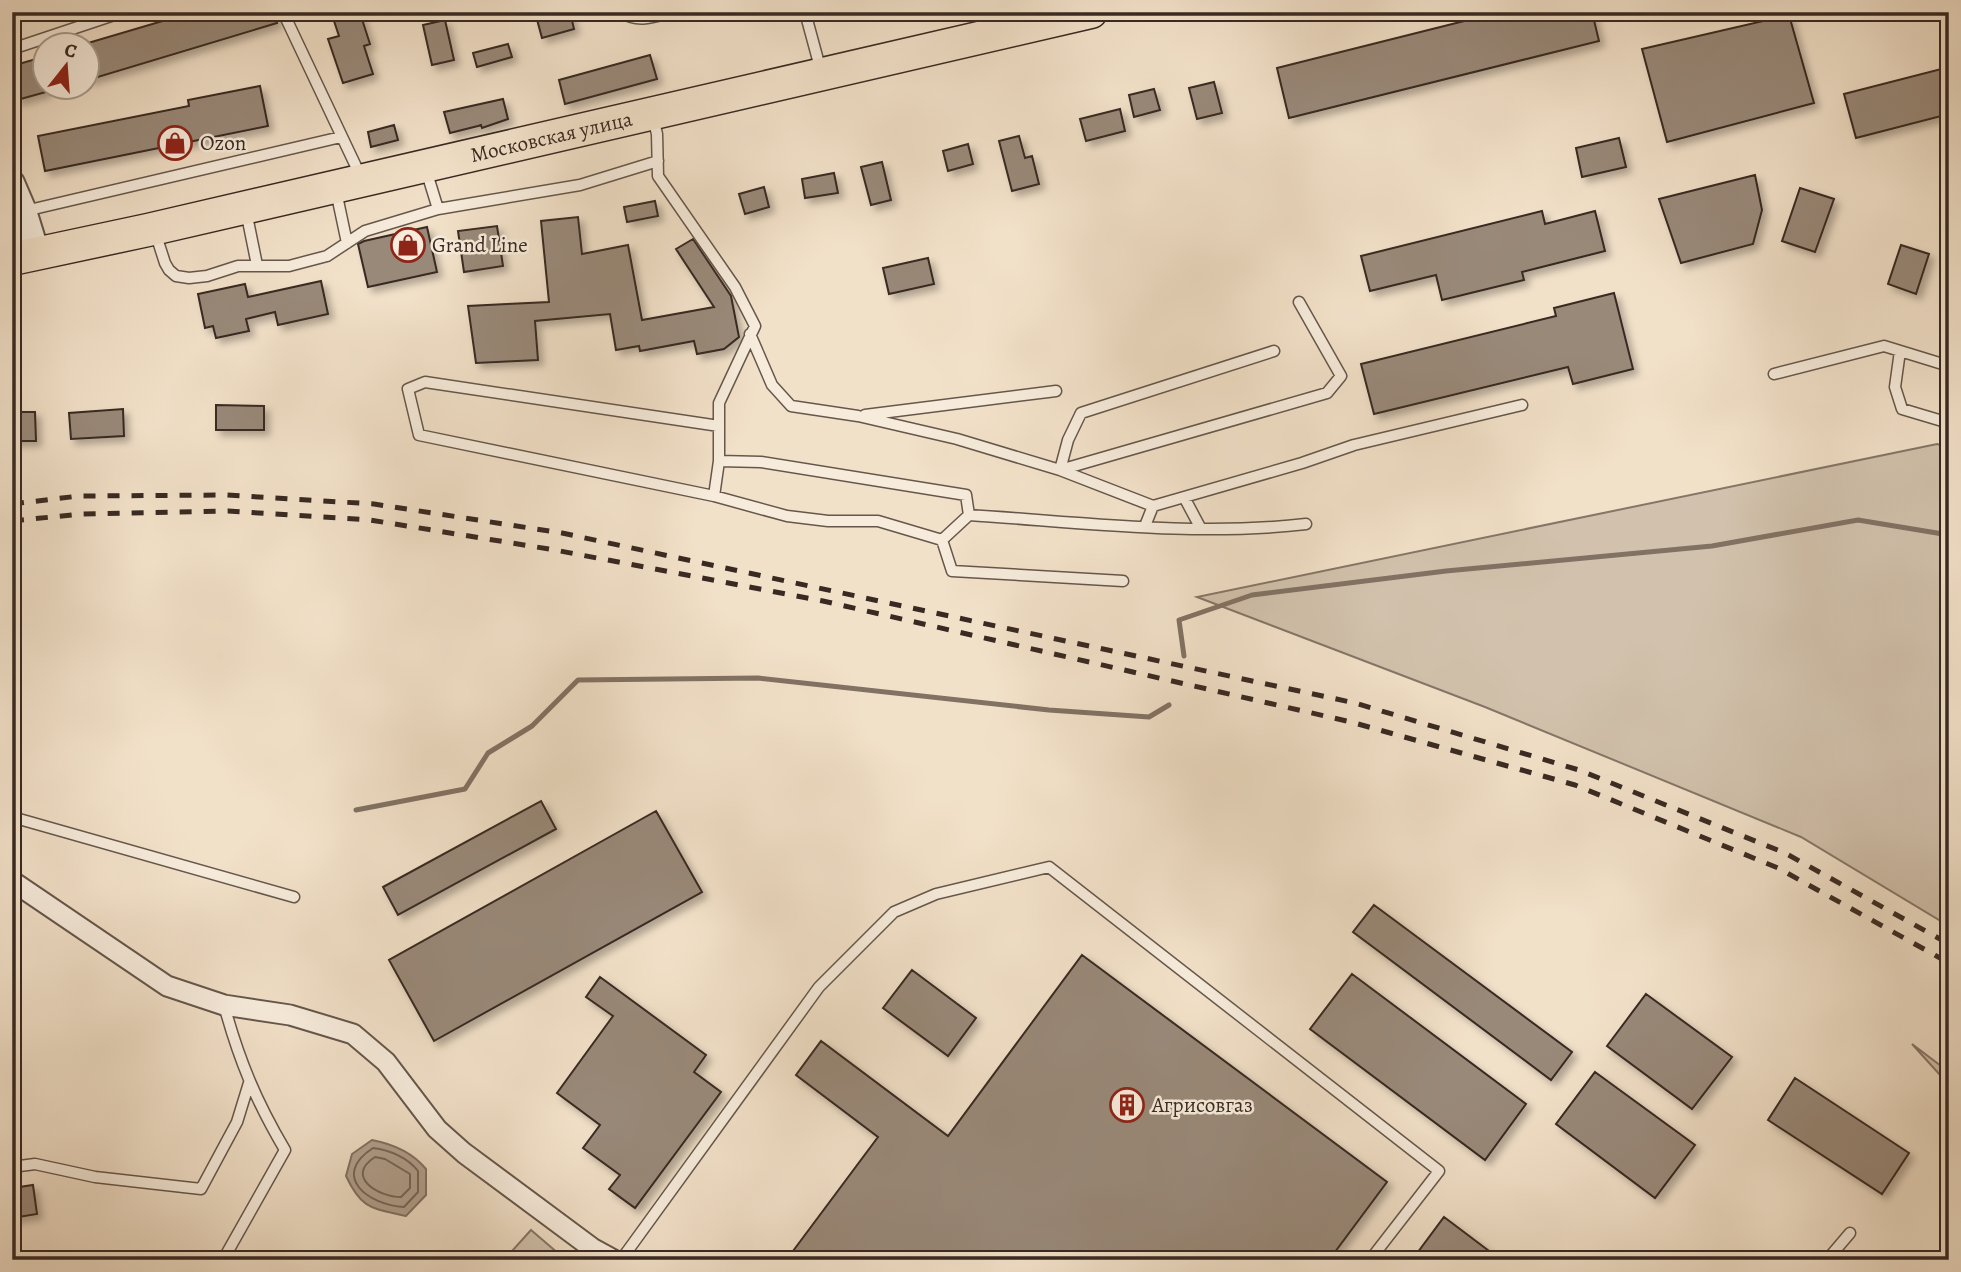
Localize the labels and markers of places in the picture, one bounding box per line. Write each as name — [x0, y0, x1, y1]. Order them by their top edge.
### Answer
shop icon: Ozon — [156, 124, 194, 162]
place label: Ozon — [200, 129, 246, 157]
shop icon: Grand Line — [389, 226, 427, 264]
place label: Grand Line — [432, 231, 528, 259]
building icon: Агрисовгаз — [1108, 1086, 1146, 1124]
place label: Агрисовгаз — [1151, 1091, 1253, 1119]

